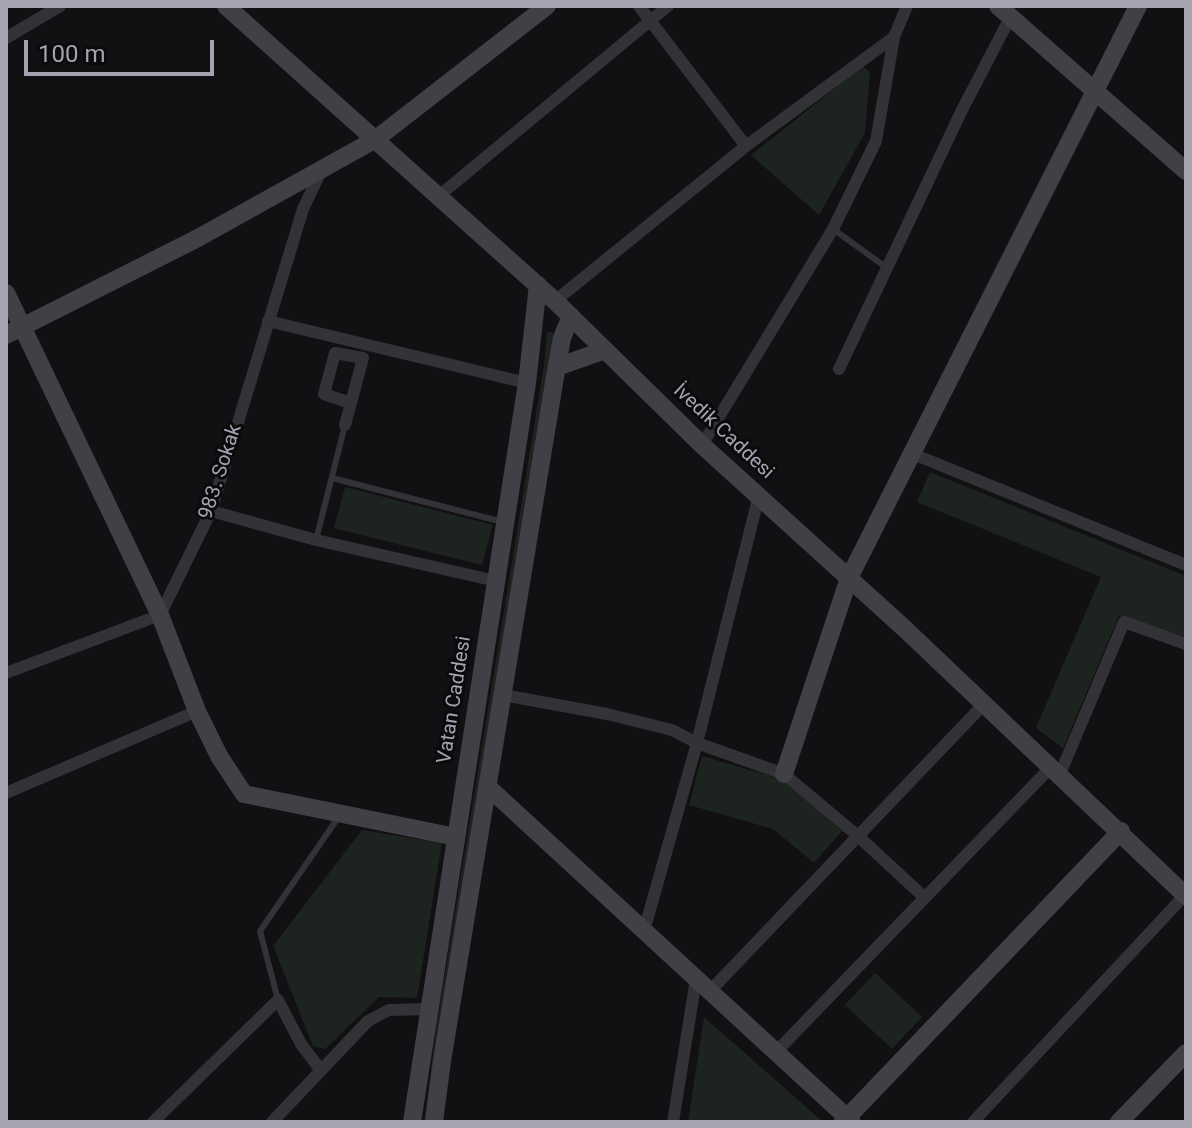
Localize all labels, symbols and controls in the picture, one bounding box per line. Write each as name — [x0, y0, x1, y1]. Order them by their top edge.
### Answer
scale bar — [28, 24, 218, 74]
text: 100 m — [38, 40, 105, 68]
street label: İvedik Caddesi — [668, 379, 778, 485]
street label: 983. Sokak — [194, 422, 248, 522]
street label: Vatan Caddesi — [433, 634, 477, 766]

